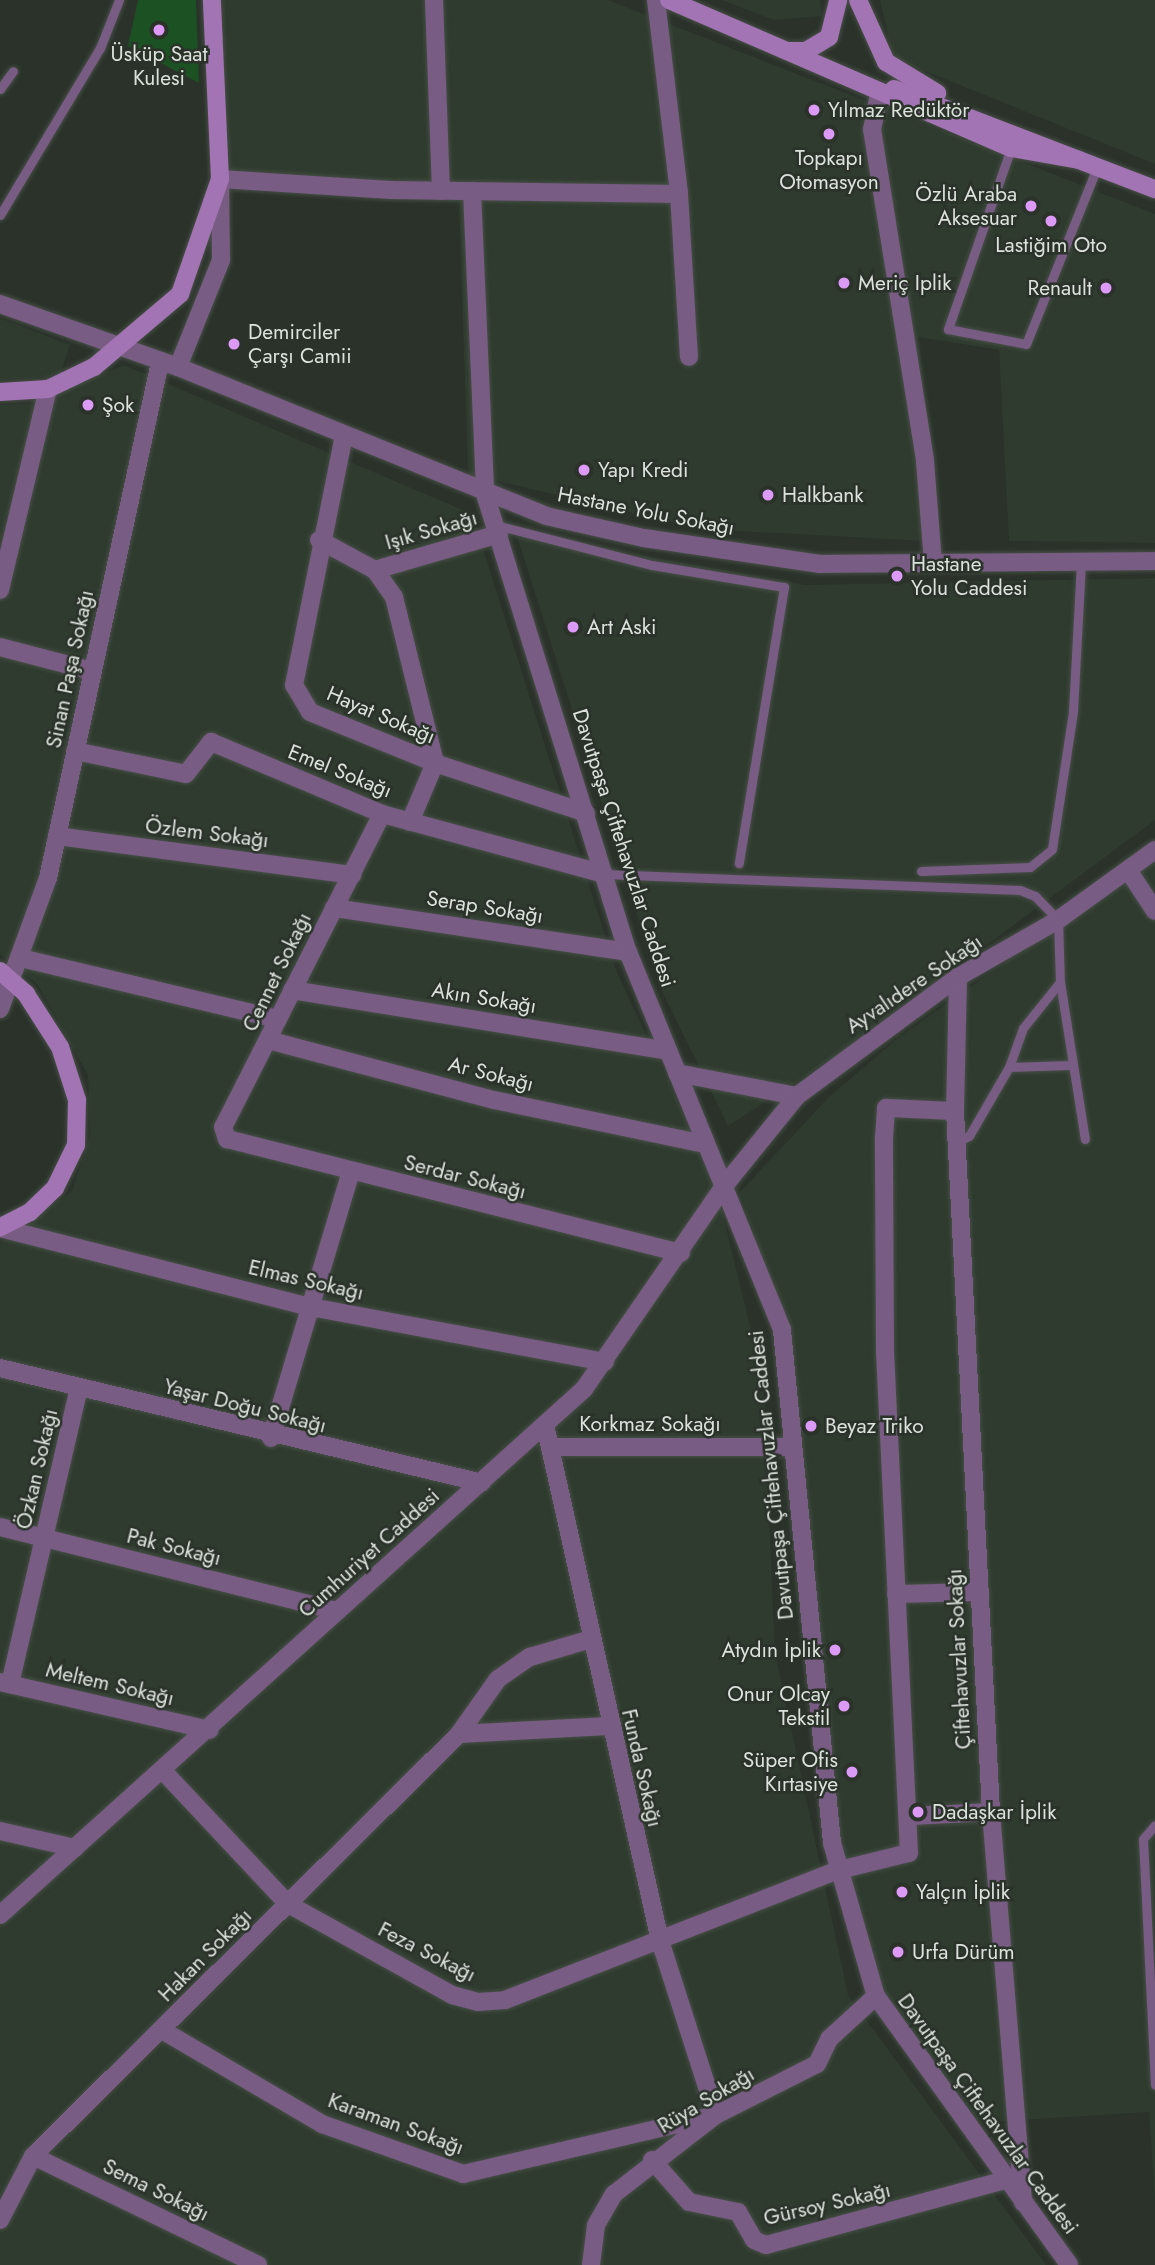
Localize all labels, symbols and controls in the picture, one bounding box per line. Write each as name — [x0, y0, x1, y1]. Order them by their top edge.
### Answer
marker: Üsküp Saat Kulesi — [151, 22, 167, 38]
place label: Üsküp Saat Kulesi — [111, 41, 207, 91]
place label: Yılmaz Redüktör — [828, 97, 969, 123]
marker: Yılmaz Redüktör — [806, 102, 822, 118]
marker: Topkapı Otomasyon — [821, 126, 837, 142]
place label: Topkapı Otomasyon — [779, 145, 879, 195]
place label: Özlü Araba Aksesuar — [915, 181, 1017, 231]
marker: Özlü Araba Aksesuar — [1023, 198, 1039, 214]
marker: Lastiğim Oto — [1043, 213, 1059, 229]
place label: Lastiğim Oto — [995, 232, 1107, 258]
place label: Meriç Iplik — [858, 270, 951, 296]
marker: Meriç Iplik — [836, 275, 852, 291]
place label: Renault — [1027, 275, 1092, 301]
marker: Renault — [1098, 280, 1114, 296]
place label: Demirciler Çarşı Camii — [248, 319, 352, 369]
marker: Demirciler Çarşı Camii — [226, 336, 242, 352]
place label: Şok — [102, 392, 134, 418]
marker: Şok — [80, 397, 96, 413]
place label: Yapı Kredi — [598, 457, 689, 483]
marker: Yapı Kredi — [576, 462, 592, 478]
street label: Hastane Yolu Sokağı — [555, 481, 737, 541]
place label: Halkbank — [782, 482, 864, 508]
marker: Halkbank — [760, 487, 776, 503]
street label: Işık Sokağı — [382, 505, 480, 555]
place label: Hastane Yolu Caddesi — [911, 551, 1027, 601]
marker: Hastane Yolu Caddesi — [889, 568, 905, 584]
street label: Sinan Paşa Sokağı — [41, 588, 99, 750]
place label: Art Aski — [587, 614, 656, 640]
marker: Art Aski — [565, 619, 581, 635]
street label: Hayat Sokağı — [323, 681, 439, 749]
street label: Davutpaşa Çiftehavuzlar Caddesi — [567, 706, 681, 990]
street label: Emel Sokağı — [284, 739, 396, 803]
street label: Özlem Sokağı — [144, 813, 270, 853]
street label: Serap Sokağı — [425, 885, 545, 929]
street label: Cennet Sokağı — [237, 908, 317, 1036]
street label: Ayvalıdere Sokağı — [841, 929, 987, 1039]
street label: Akın Sokağı — [430, 977, 538, 1019]
street label: Ar Sokağı — [446, 1051, 536, 1097]
street label: Serdar Sokağı — [401, 1150, 529, 1204]
street label: Elmas Sokağı — [246, 1255, 366, 1305]
street label: Davutpaşa Çiftehavuzlar Caddesi — [743, 1329, 799, 1621]
street label: Yaşar Doğu Sokağı — [161, 1374, 329, 1438]
street label: Özkan Sokağı — [11, 1406, 63, 1532]
street label: Korkmaz Sokağı — [579, 1411, 721, 1437]
place label: Beyaz Triko — [825, 1413, 924, 1439]
marker: Beyaz Triko — [803, 1418, 819, 1434]
street label: Cumhuriyet Caddesi — [293, 1483, 445, 1623]
street label: Pak Sokağı — [124, 1523, 224, 1571]
street label: Çiftehavuzlar Sokağı — [942, 1568, 976, 1750]
place label: Atydın İplik — [721, 1637, 821, 1663]
marker: Atydın İplik — [827, 1642, 843, 1658]
street label: Meltem Sokağı — [43, 1657, 177, 1711]
place label: Onur Olcay Tekstil — [727, 1681, 830, 1731]
marker: Onur Olcay Tekstil — [836, 1698, 852, 1714]
street label: Funda Sokağı — [616, 1707, 668, 1829]
place label: Süper Ofis Kırtasiye — [743, 1747, 838, 1797]
marker: Süper Ofis Kırtasiye — [844, 1764, 860, 1780]
place label: Dadaşkar İplik — [932, 1799, 1056, 1825]
marker: Dadaşkar İplik — [910, 1804, 926, 1820]
place label: Yalçın İplik — [916, 1879, 1010, 1905]
marker: Yalçın İplik — [894, 1884, 910, 1900]
street label: Hakan Sokağı — [153, 1903, 257, 2007]
street label: Feza Sokağı — [374, 1917, 480, 1987]
place label: Urfa Dürüm — [912, 1939, 1015, 1965]
marker: Urfa Dürüm — [890, 1944, 906, 1960]
street label: Davutpaşa Çiftehavuzlar Caddesi — [892, 1989, 1084, 2239]
street label: Rüya Sokağı — [653, 2061, 759, 2139]
street label: Karaman Sokağı — [325, 2088, 467, 2160]
street label: Sema Sokağı — [99, 2154, 213, 2226]
street label: Gürsoy Sokağı — [761, 2177, 893, 2231]

